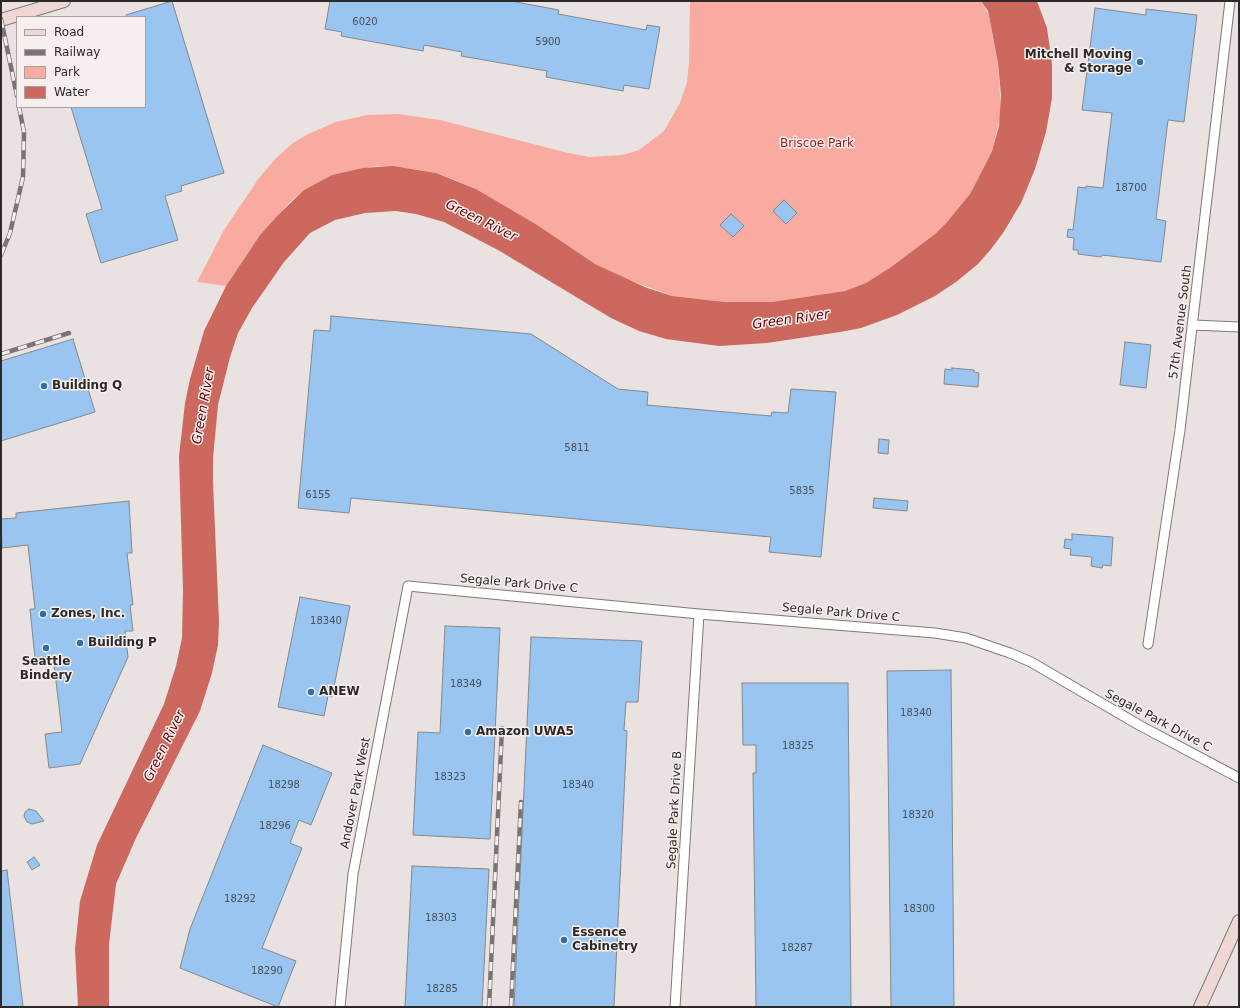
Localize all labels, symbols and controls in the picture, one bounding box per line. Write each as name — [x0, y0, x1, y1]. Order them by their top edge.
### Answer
legend — [16, 16, 146, 108]
house number: 6020 — [352, 16, 378, 28]
text: Road — [54, 25, 84, 39]
house number: 5900 — [535, 36, 561, 48]
text: Railway — [54, 45, 100, 59]
place label: Mitchell Moving & Storage — [1025, 48, 1132, 76]
marker: Mitchell Moving & Storage — [1135, 57, 1145, 67]
text: Park — [54, 65, 80, 79]
text: Water — [54, 85, 89, 99]
park label: Briscoe Park — [780, 137, 854, 151]
house number: 18700 — [1115, 182, 1147, 194]
water label: Green River — [443, 197, 519, 245]
street label: 57th Avenue South — [1167, 264, 1195, 380]
water label: Green River — [752, 307, 830, 333]
water label: Green River — [190, 367, 218, 445]
place label: Building Q — [52, 379, 122, 393]
marker: Building Q — [39, 381, 49, 391]
house number: 5811 — [564, 442, 590, 454]
house number: 5835 — [789, 485, 815, 497]
house number: 6155 — [305, 489, 331, 501]
street label: Segale Park Drive C — [459, 572, 579, 596]
street label: Segale Park Drive C — [781, 601, 901, 625]
place label: Zones, Inc. — [51, 607, 125, 621]
marker: Zones, Inc. — [38, 609, 48, 619]
house number: 18340 — [310, 615, 342, 627]
place label: Building P — [88, 636, 157, 650]
marker: Building P — [75, 638, 85, 648]
marker: Seattle Bindery — [41, 643, 51, 653]
place label: Seattle Bindery — [20, 655, 72, 683]
house number: 18349 — [450, 678, 482, 690]
place label: ANEW — [319, 685, 360, 699]
marker: ANEW — [306, 687, 316, 697]
street label: Segale Park Drive C — [1102, 687, 1214, 755]
house number: 18340 — [900, 707, 932, 719]
water label: Green River — [141, 708, 189, 784]
place label: Amazon UWA5 — [476, 725, 574, 739]
marker: Amazon UWA5 — [463, 727, 473, 737]
street label: Andover Park West — [338, 736, 374, 850]
house number: 18325 — [782, 740, 814, 752]
street label: Segale Park Drive B — [665, 751, 685, 869]
house number: 18323 — [434, 771, 466, 783]
house number: 18298 — [268, 779, 300, 791]
house number: 18340 — [562, 779, 594, 791]
house number: 18320 — [902, 809, 934, 821]
house number: 18296 — [259, 820, 291, 832]
house number: 18292 — [224, 893, 256, 905]
house number: 18300 — [903, 903, 935, 915]
house number: 18303 — [425, 912, 457, 924]
place label: Essence Cabinetry — [572, 926, 638, 954]
marker: Essence Cabinetry — [559, 935, 569, 945]
house number: 18287 — [781, 942, 813, 954]
house number: 18290 — [251, 965, 283, 977]
house number: 18285 — [426, 983, 458, 995]

